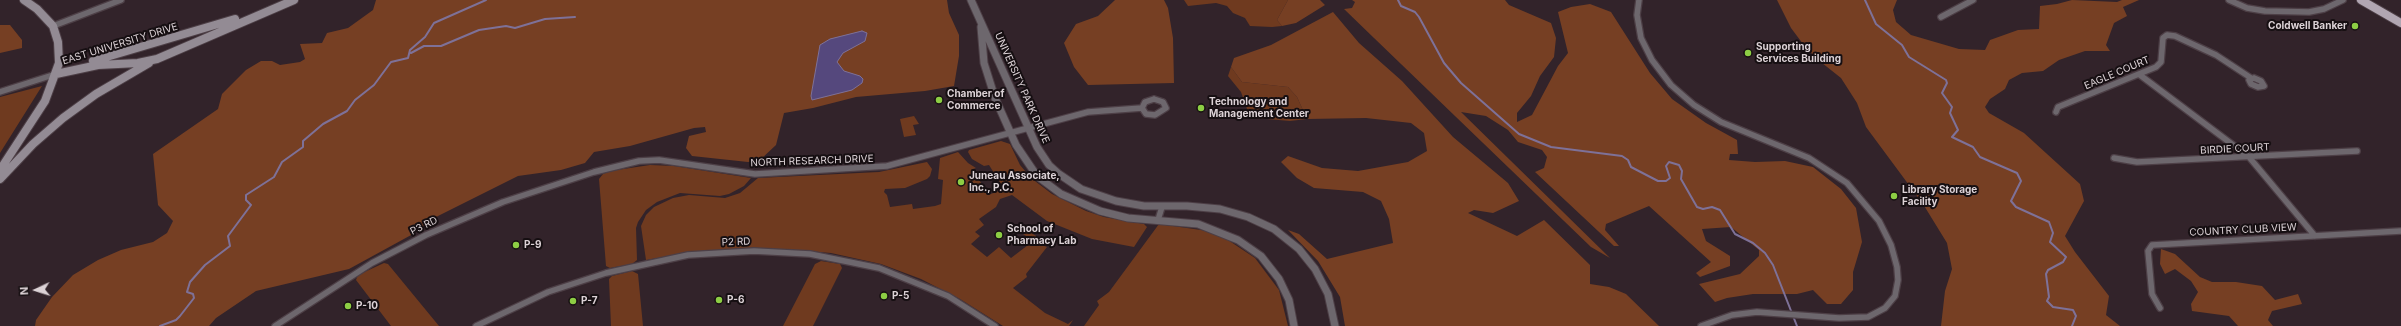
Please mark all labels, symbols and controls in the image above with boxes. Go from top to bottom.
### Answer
place label: Coldwell Banker [2268,20,2347,32]
street label: EAST UNIVERSITY DRIVE [61,21,179,67]
marker: Coldwell Banker [2350,21,2360,31]
street label: UNIVERSITY PARK DRIVE [992,31,1052,145]
place label: Supporting Services Building [1756,41,1841,64]
marker: Supporting Services Building [1743,48,1753,58]
street label: EAGLE COURT [2083,54,2151,92]
place label: Chamber of Commerce [947,88,1004,112]
marker: Chamber of Commerce [934,95,944,105]
place label: Technology and Management Center [1209,96,1309,120]
marker: Technology and Management Center [1196,103,1206,113]
street label: BIRDIE COURT [2200,141,2270,157]
street label: NORTH RESEARCH DRIVE [750,153,874,169]
place label: Juneau Associate, Inc., P.C. [969,170,1060,194]
marker: Juneau Associate, Inc., P.C. [956,177,966,187]
place label: Library Storage Facility [1902,184,1977,208]
marker: Library Storage Facility [1889,191,1899,201]
street label: P3 RD [408,214,440,238]
street label: COUNTRY CLUB VIEW [2189,221,2297,239]
place label: School of Pharmacy Lab [1007,223,1076,246]
marker: School of Pharmacy Lab [994,230,1004,240]
street label: P2 RD [721,235,751,249]
place label: P-9 [524,239,541,251]
marker: P-9 [511,240,521,250]
north arrow [16,270,56,310]
text: N [17,286,31,296]
place label: P-5 [892,290,909,302]
marker: P-5 [879,291,889,301]
place label: P-6 [727,294,744,306]
place label: P-7 [581,295,597,307]
marker: P-6 [714,295,724,305]
marker: P-7 [568,296,578,306]
place label: P-10 [356,300,378,312]
marker: P-10 [343,301,353,311]

